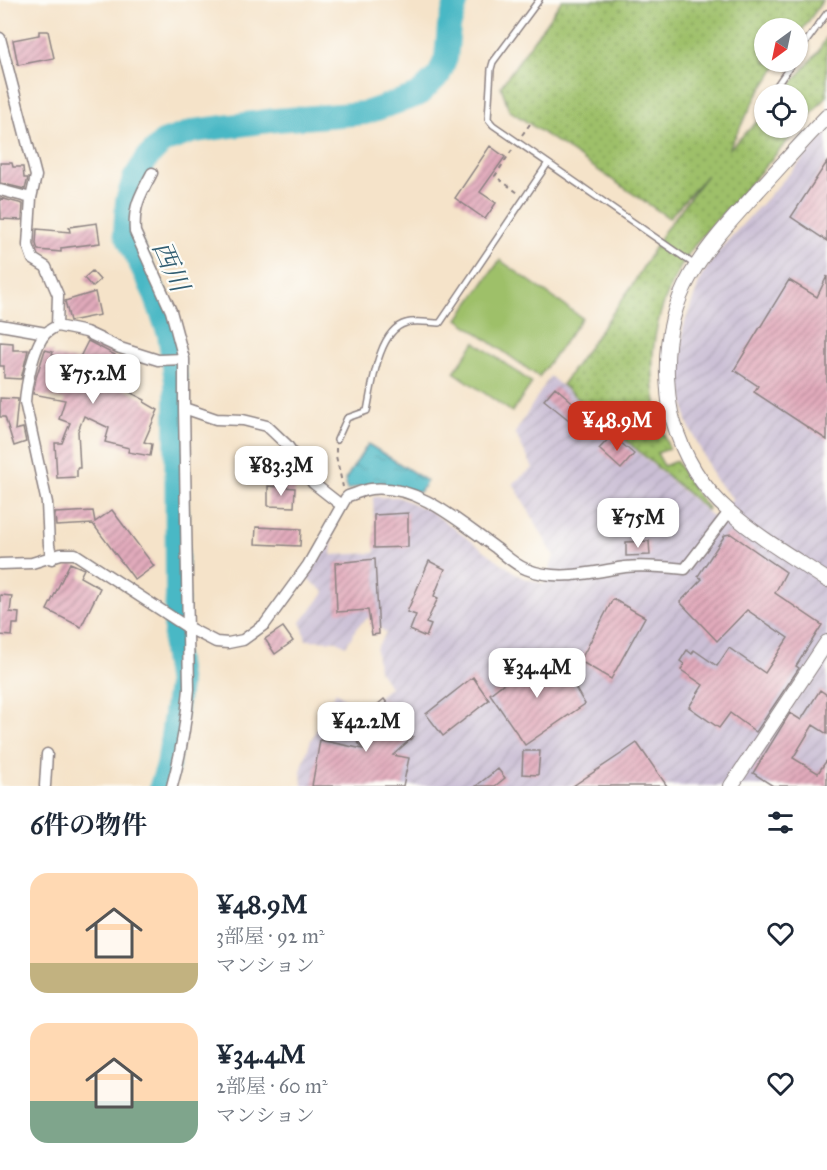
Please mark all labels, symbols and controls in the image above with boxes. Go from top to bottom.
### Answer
north arrow [754,18,808,72]
map controls [754,18,808,138]
button: locate [754,84,808,138]
water label: 西川 [146,236,197,299]
pin: ¥75.2M [44,354,142,405]
text: ¥75.2M [59,361,127,385]
pin: ¥48.9M [568,401,666,452]
text: ¥48.9M [582,408,652,432]
pin: ¥83.3M [232,446,330,497]
text: ¥83.3M [249,453,313,477]
pin: ¥75M [602,498,674,549]
text: ¥75M [611,505,665,529]
pin: ¥34.4M [488,648,586,699]
text: ¥34.4M [503,655,571,679]
pin: ¥42.2M [317,702,415,753]
text: ¥42.2M [331,709,401,733]
icon: filters [764,806,797,839]
text: 6件の物件 [30,809,147,841]
text: ¥48.9M [216,888,308,920]
icon: home [78,897,150,969]
icon: heart [764,917,797,950]
text: 3部屋 · 92 m² [216,924,325,948]
text: マンション [216,953,315,977]
text: ¥34.4M [216,1038,306,1070]
icon: home [78,1047,150,1119]
icon: heart [764,1067,797,1100]
text: 2部屋 · 60 m² [216,1074,328,1098]
text: マンション [216,1103,315,1127]

